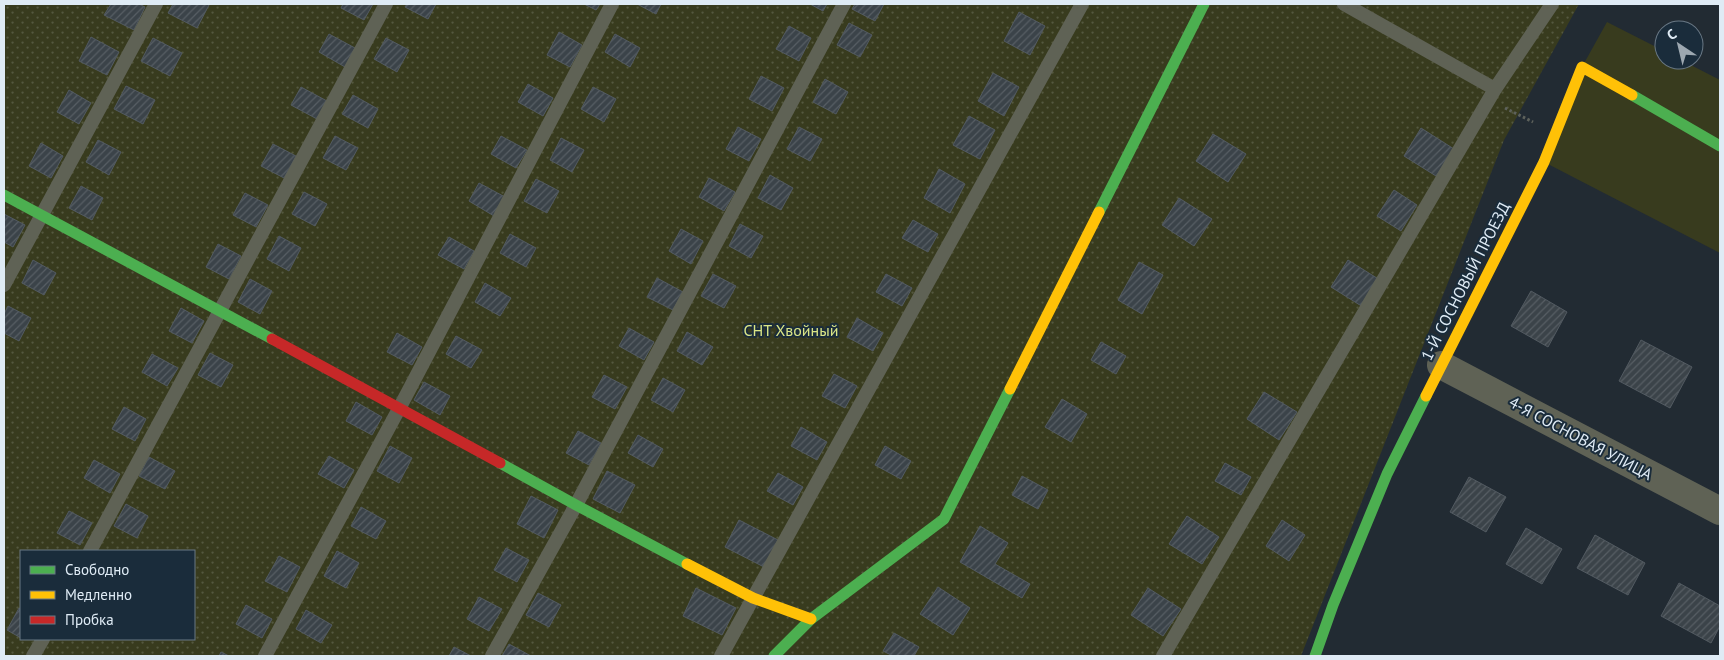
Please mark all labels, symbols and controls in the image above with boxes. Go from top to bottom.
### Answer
north arrow [1654,20,1704,70]
text: С [1663,25,1680,44]
street label: 1-Й СОСНОВЫЙ ПРОЕЗД [1416,198,1514,364]
park label: СНТ Хвойный [743,320,839,340]
street label: 4-Я СОСНОВАЯ УЛИЦА [1506,392,1657,485]
legend [20,550,195,640]
text: Свободно [65,560,129,579]
text: Медленно [65,585,132,604]
text: Пробка [65,610,114,629]

